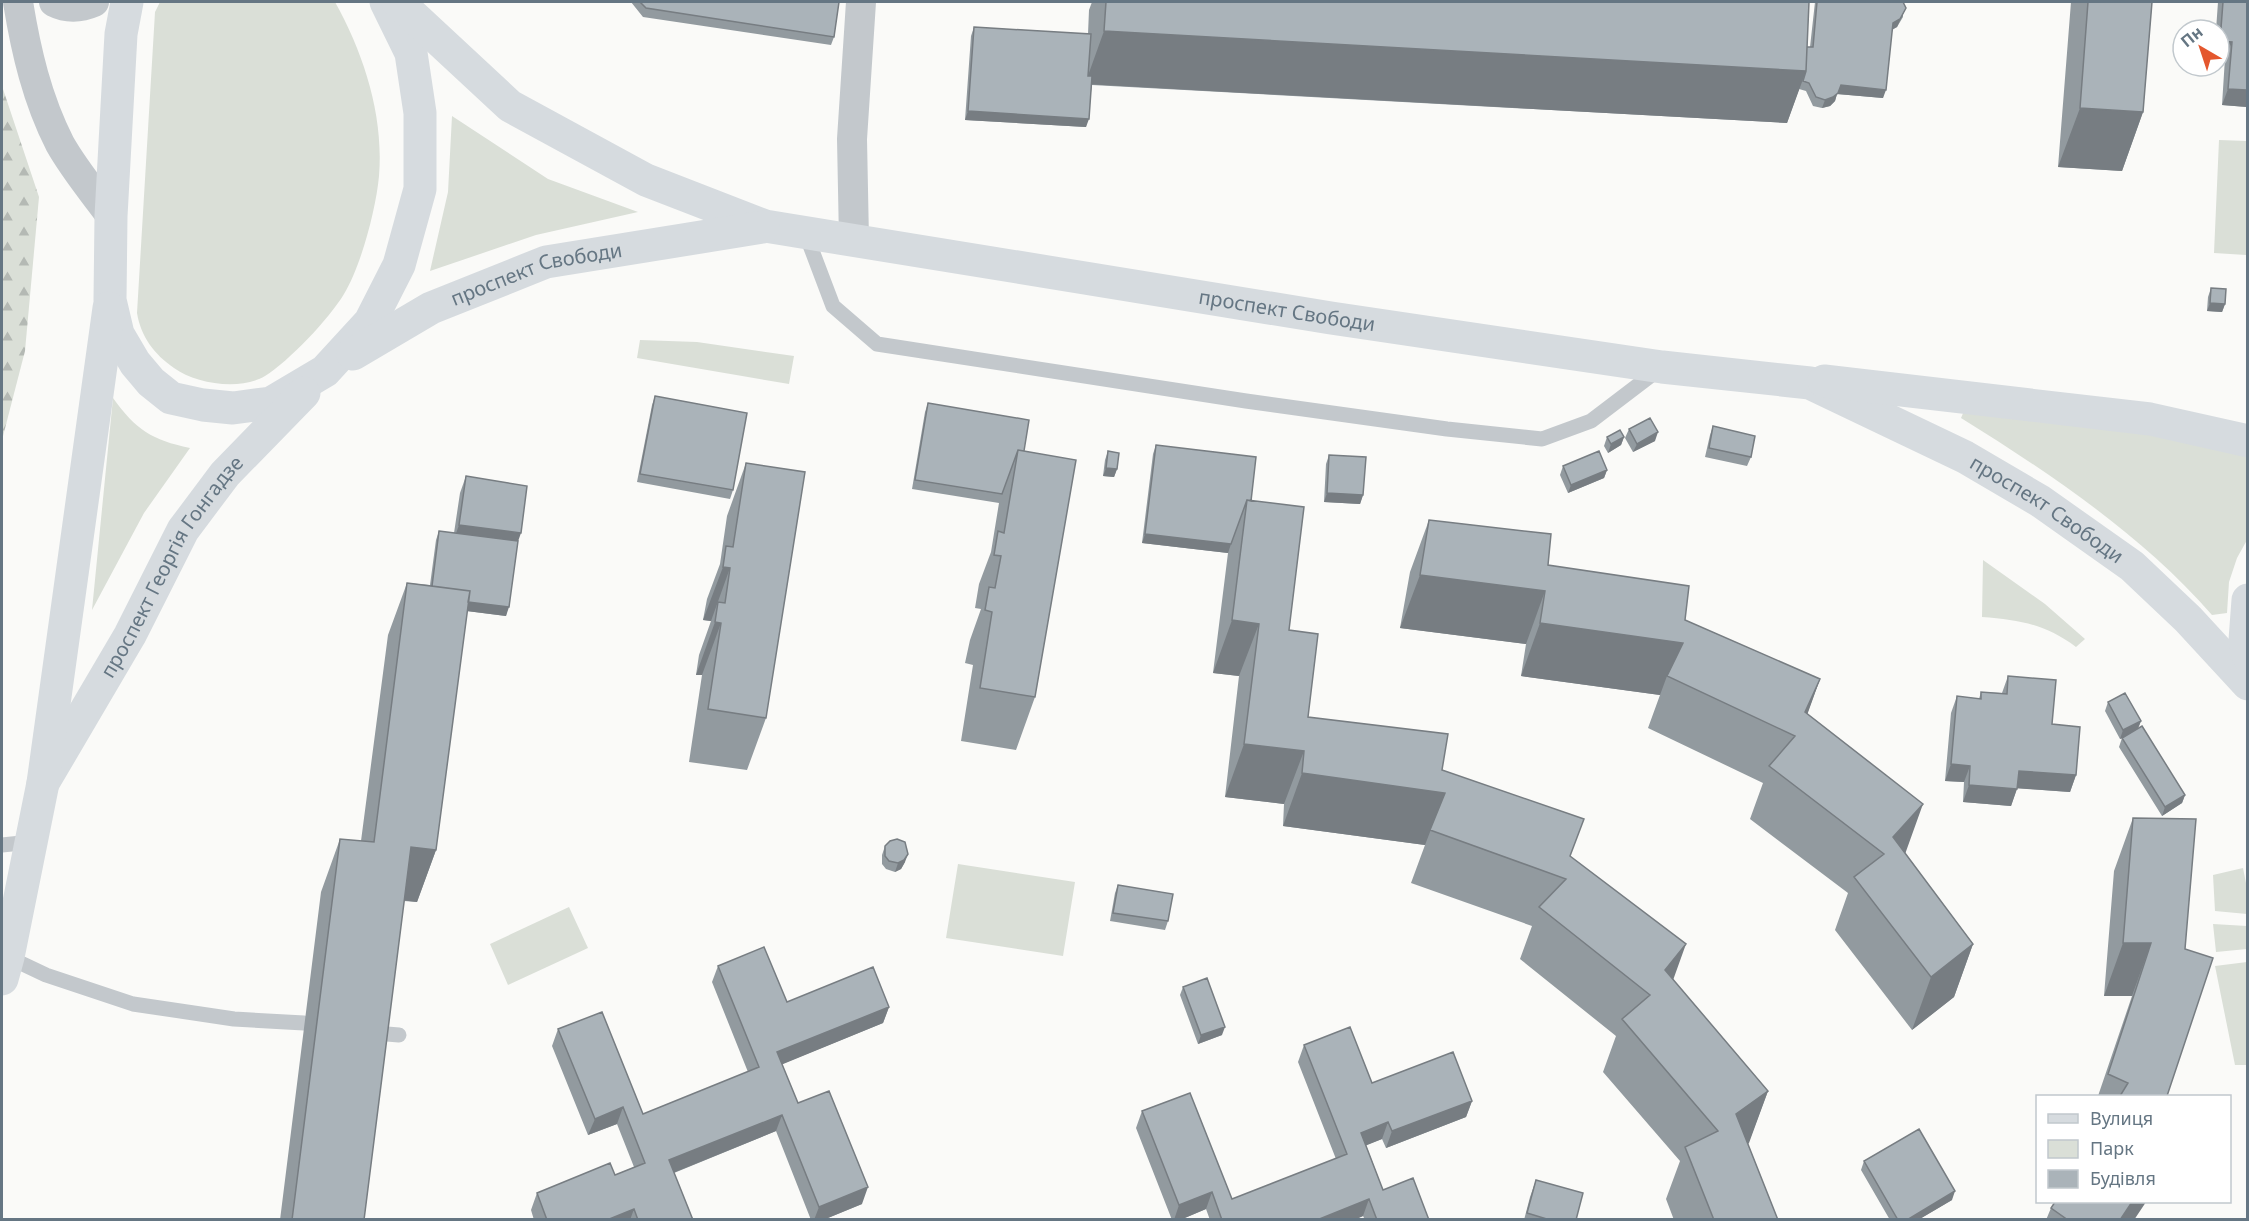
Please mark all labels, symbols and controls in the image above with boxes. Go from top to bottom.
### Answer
north arrow [2171,18,2231,78]
text: Пн [2176,21,2207,52]
street label: проспект Свободи [446,236,624,312]
street label: проспект Свободи [1197,283,1377,337]
street label: проспект Георгія Гонгадзе [94,449,249,683]
street label: проспект Свободи [1965,449,2129,569]
legend [2036,1095,2231,1203]
text: Вулиця [2090,1106,2153,1130]
text: Парк [2090,1136,2134,1160]
text: Будівля [2090,1166,2156,1190]

